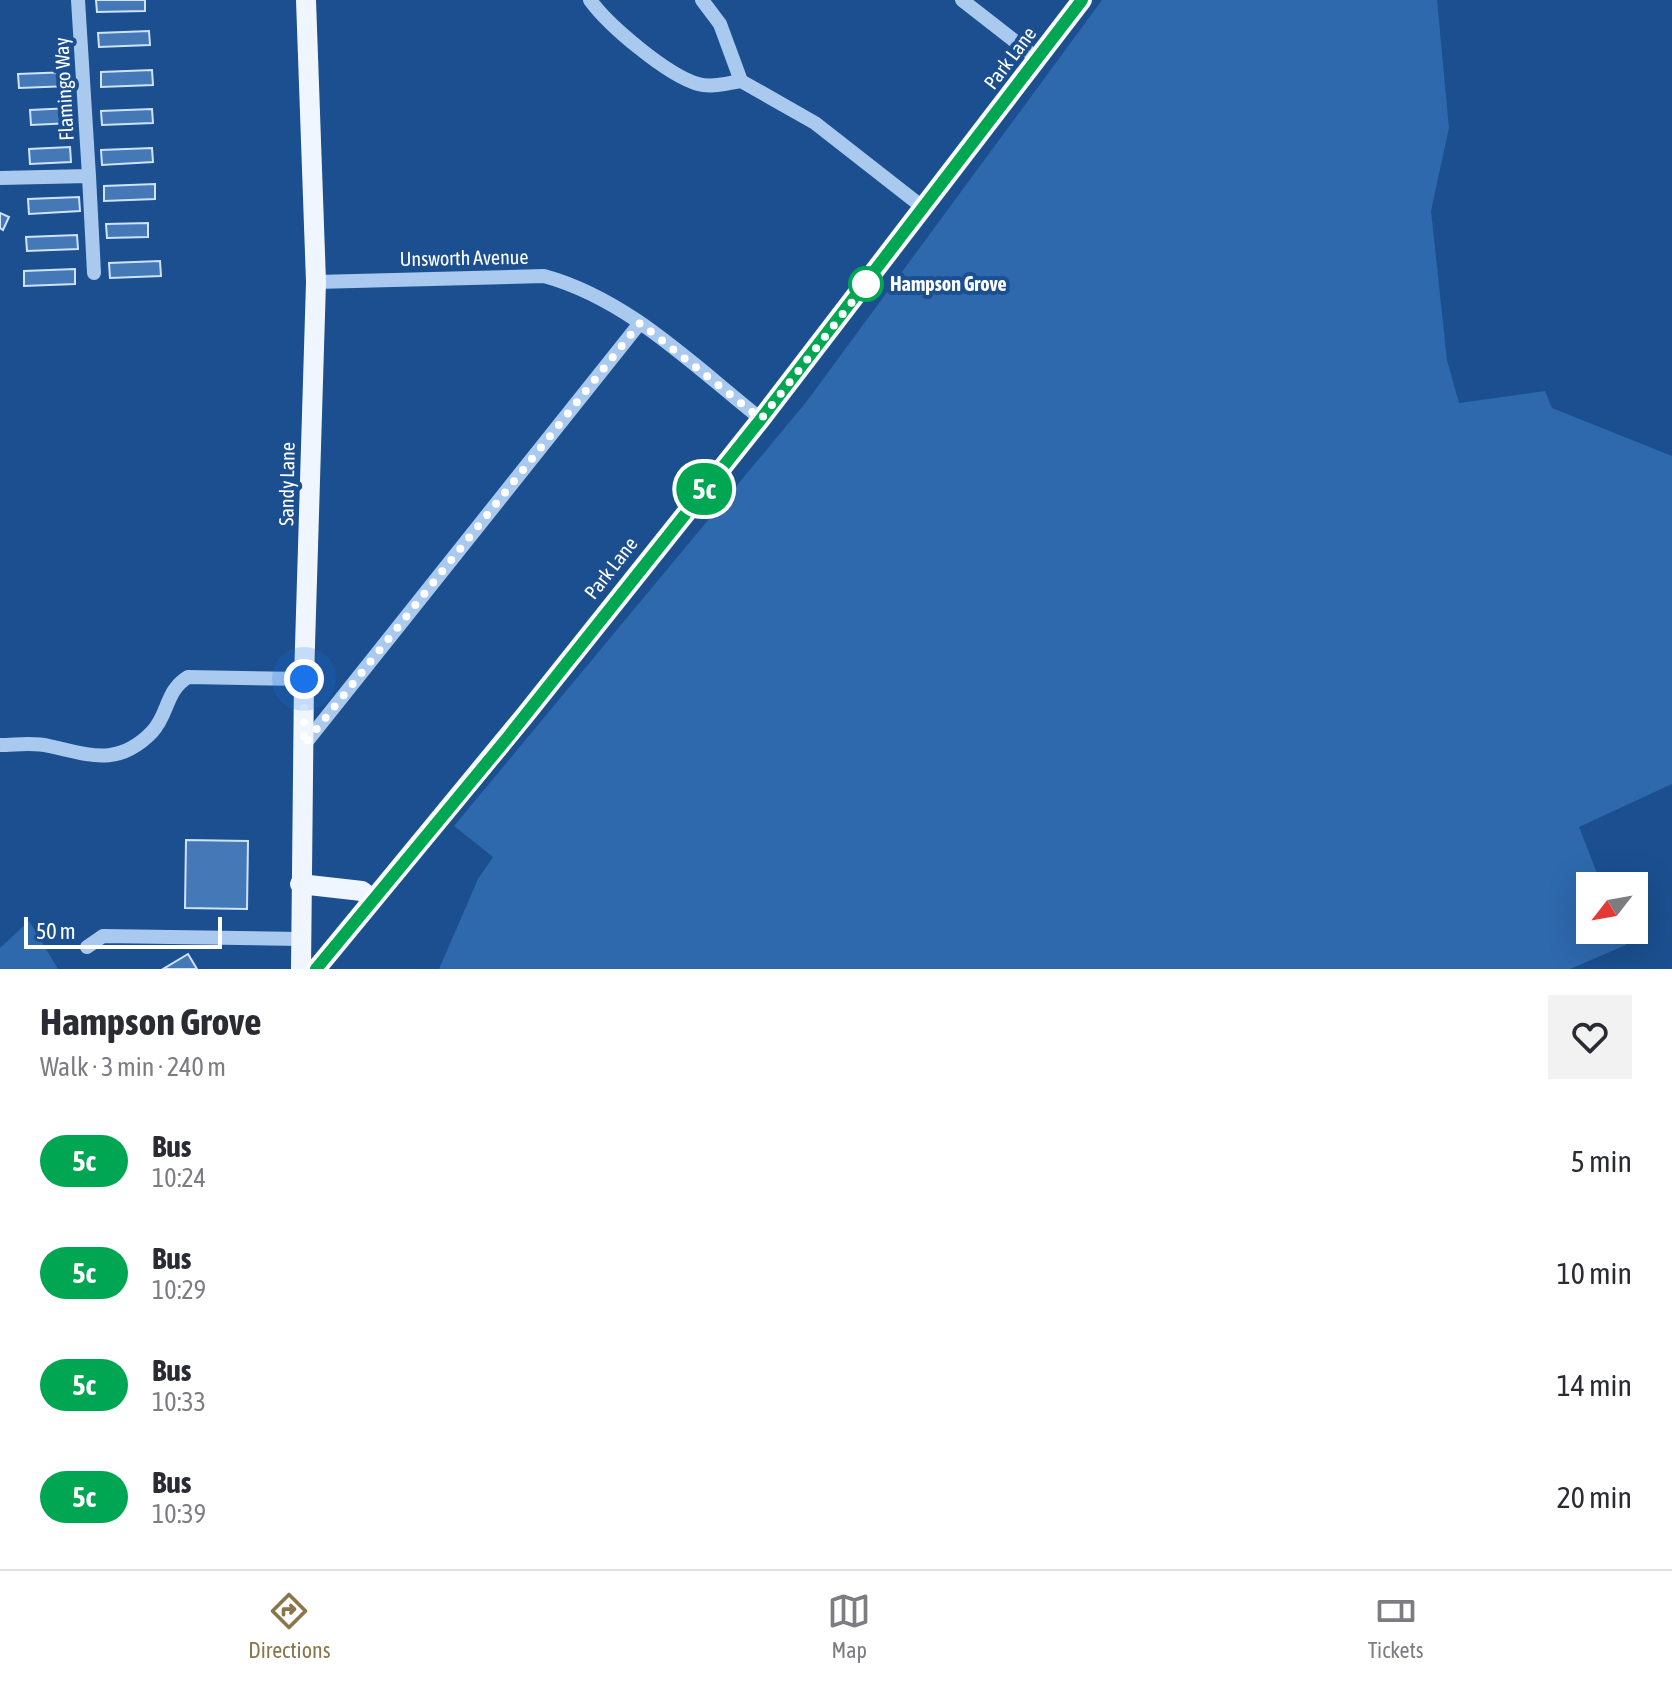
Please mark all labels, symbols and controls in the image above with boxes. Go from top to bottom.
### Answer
street label: Park Lane [979,22,1040,93]
street label: Flamingo Way [49,37,78,141]
street label: Unsworth Avenue [399,245,529,270]
marker: Hampson Grove [849,267,883,301]
place label: Hampson Grove [890,272,1007,295]
street label: Sandy Lane [274,442,299,526]
line badge: 5c [668,463,740,515]
text: 5c [692,473,716,505]
street label: Park Lane [579,532,642,603]
your location [284,659,324,699]
north arrow [1576,872,1648,944]
map controls [1576,872,1648,944]
scale bar [24,913,222,949]
text: 50 m [36,918,76,944]
button: heart [1548,995,1632,1079]
text: Hampson Grove [40,1000,261,1043]
text: Walk · 3 min · 240 m [40,1052,226,1082]
text: Bus [152,1129,191,1163]
text: 5 min [1571,1144,1632,1178]
text: 5c [72,1145,96,1177]
text: 10:24 [152,1163,206,1193]
text: Bus [152,1241,191,1275]
text: 10 min [1557,1256,1632,1290]
text: 5c [72,1257,96,1289]
text: 10:29 [152,1275,206,1305]
text: Bus [152,1353,191,1387]
text: 14 min [1557,1368,1632,1402]
text: 5c [72,1369,96,1401]
text: 10:33 [152,1387,206,1417]
text: Bus [152,1465,191,1499]
text: 20 min [1557,1480,1632,1514]
text: 5c [72,1481,96,1513]
text: 10:39 [152,1499,206,1529]
tab: Directions [248,1589,330,1663]
tab: Map [827,1589,871,1663]
tab: Tickets [1368,1589,1424,1663]

